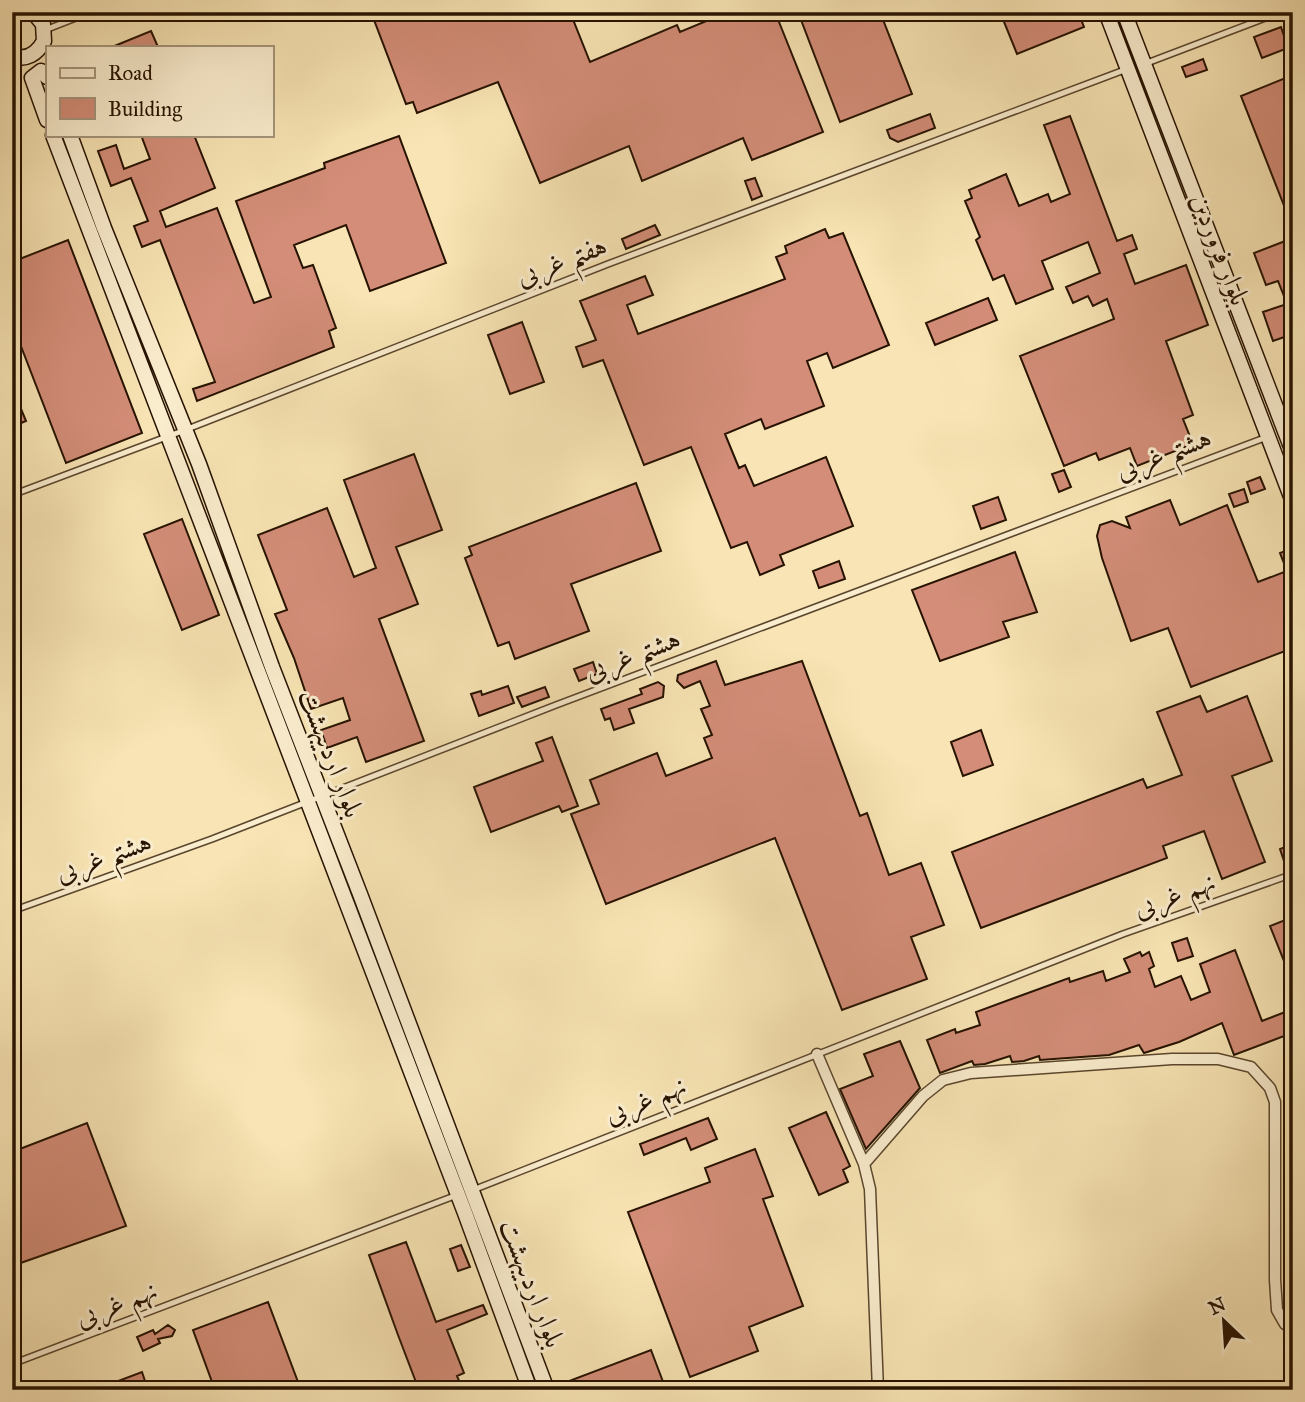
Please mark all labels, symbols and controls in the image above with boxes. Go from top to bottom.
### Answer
legend [46,46,273,136]
text: Road [108,60,153,86]
text: Building [108,96,182,122]
street label: بلوار فروردین [1183,188,1258,310]
street label: هفتم غربی [511,227,615,303]
street label: هشتم غربی [1110,419,1220,497]
street label: هشتم غربی [579,620,689,698]
street label: بلوار اردیبهشت [290,684,372,823]
street label: هشتم غربی [50,823,160,899]
street label: نهم غربی [1128,863,1223,934]
street label: نهم غربی [599,1067,695,1140]
street label: بلوار اردیبهشت [491,1214,573,1353]
street label: نهم غربی [70,1272,165,1343]
north arrow [1190,1286,1260,1356]
text: N [1205,1292,1229,1320]

